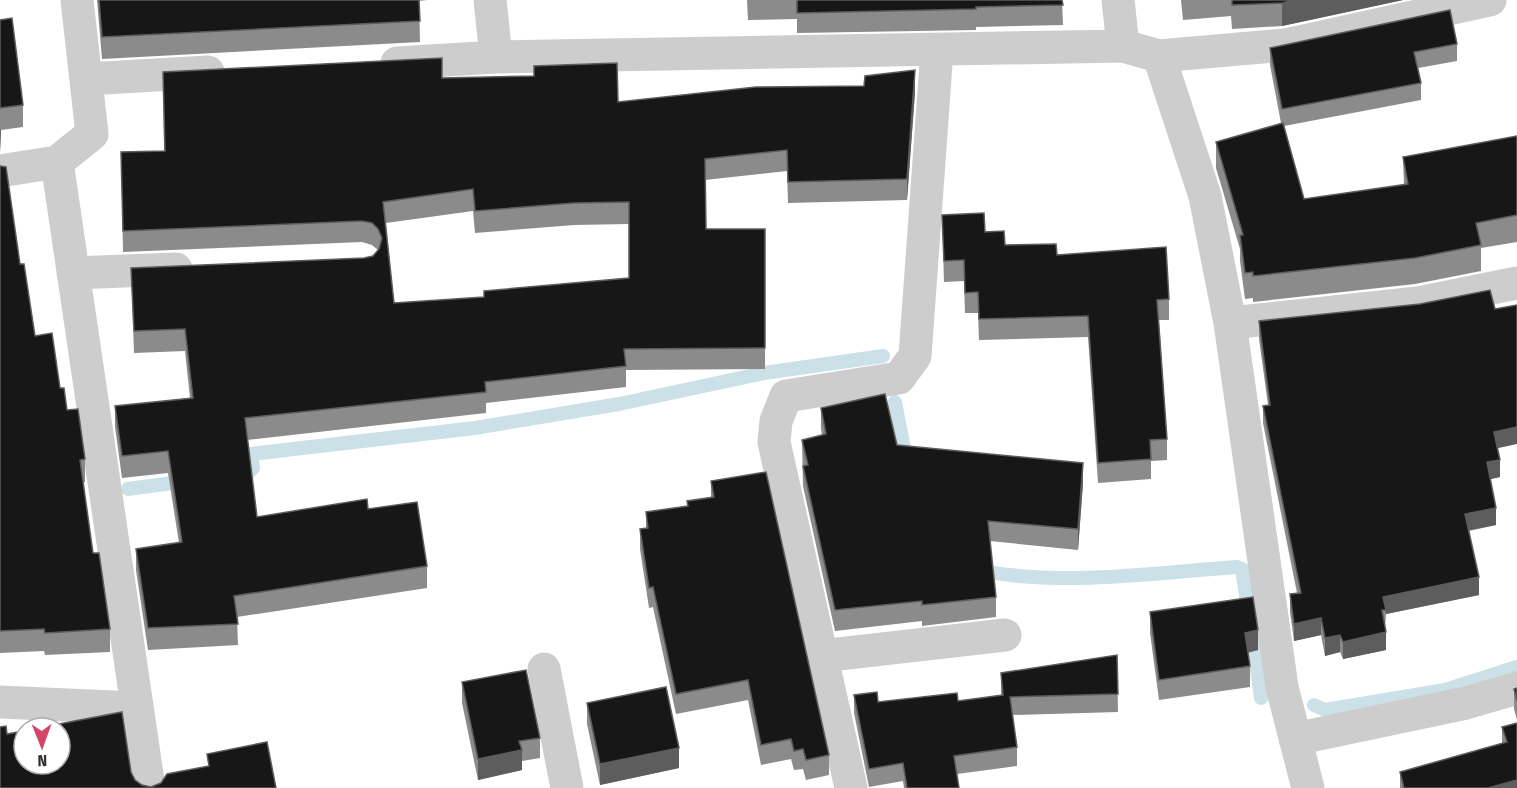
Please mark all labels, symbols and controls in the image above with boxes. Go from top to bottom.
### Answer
north arrow [12,716,72,776]
text: N [37,751,47,770]

